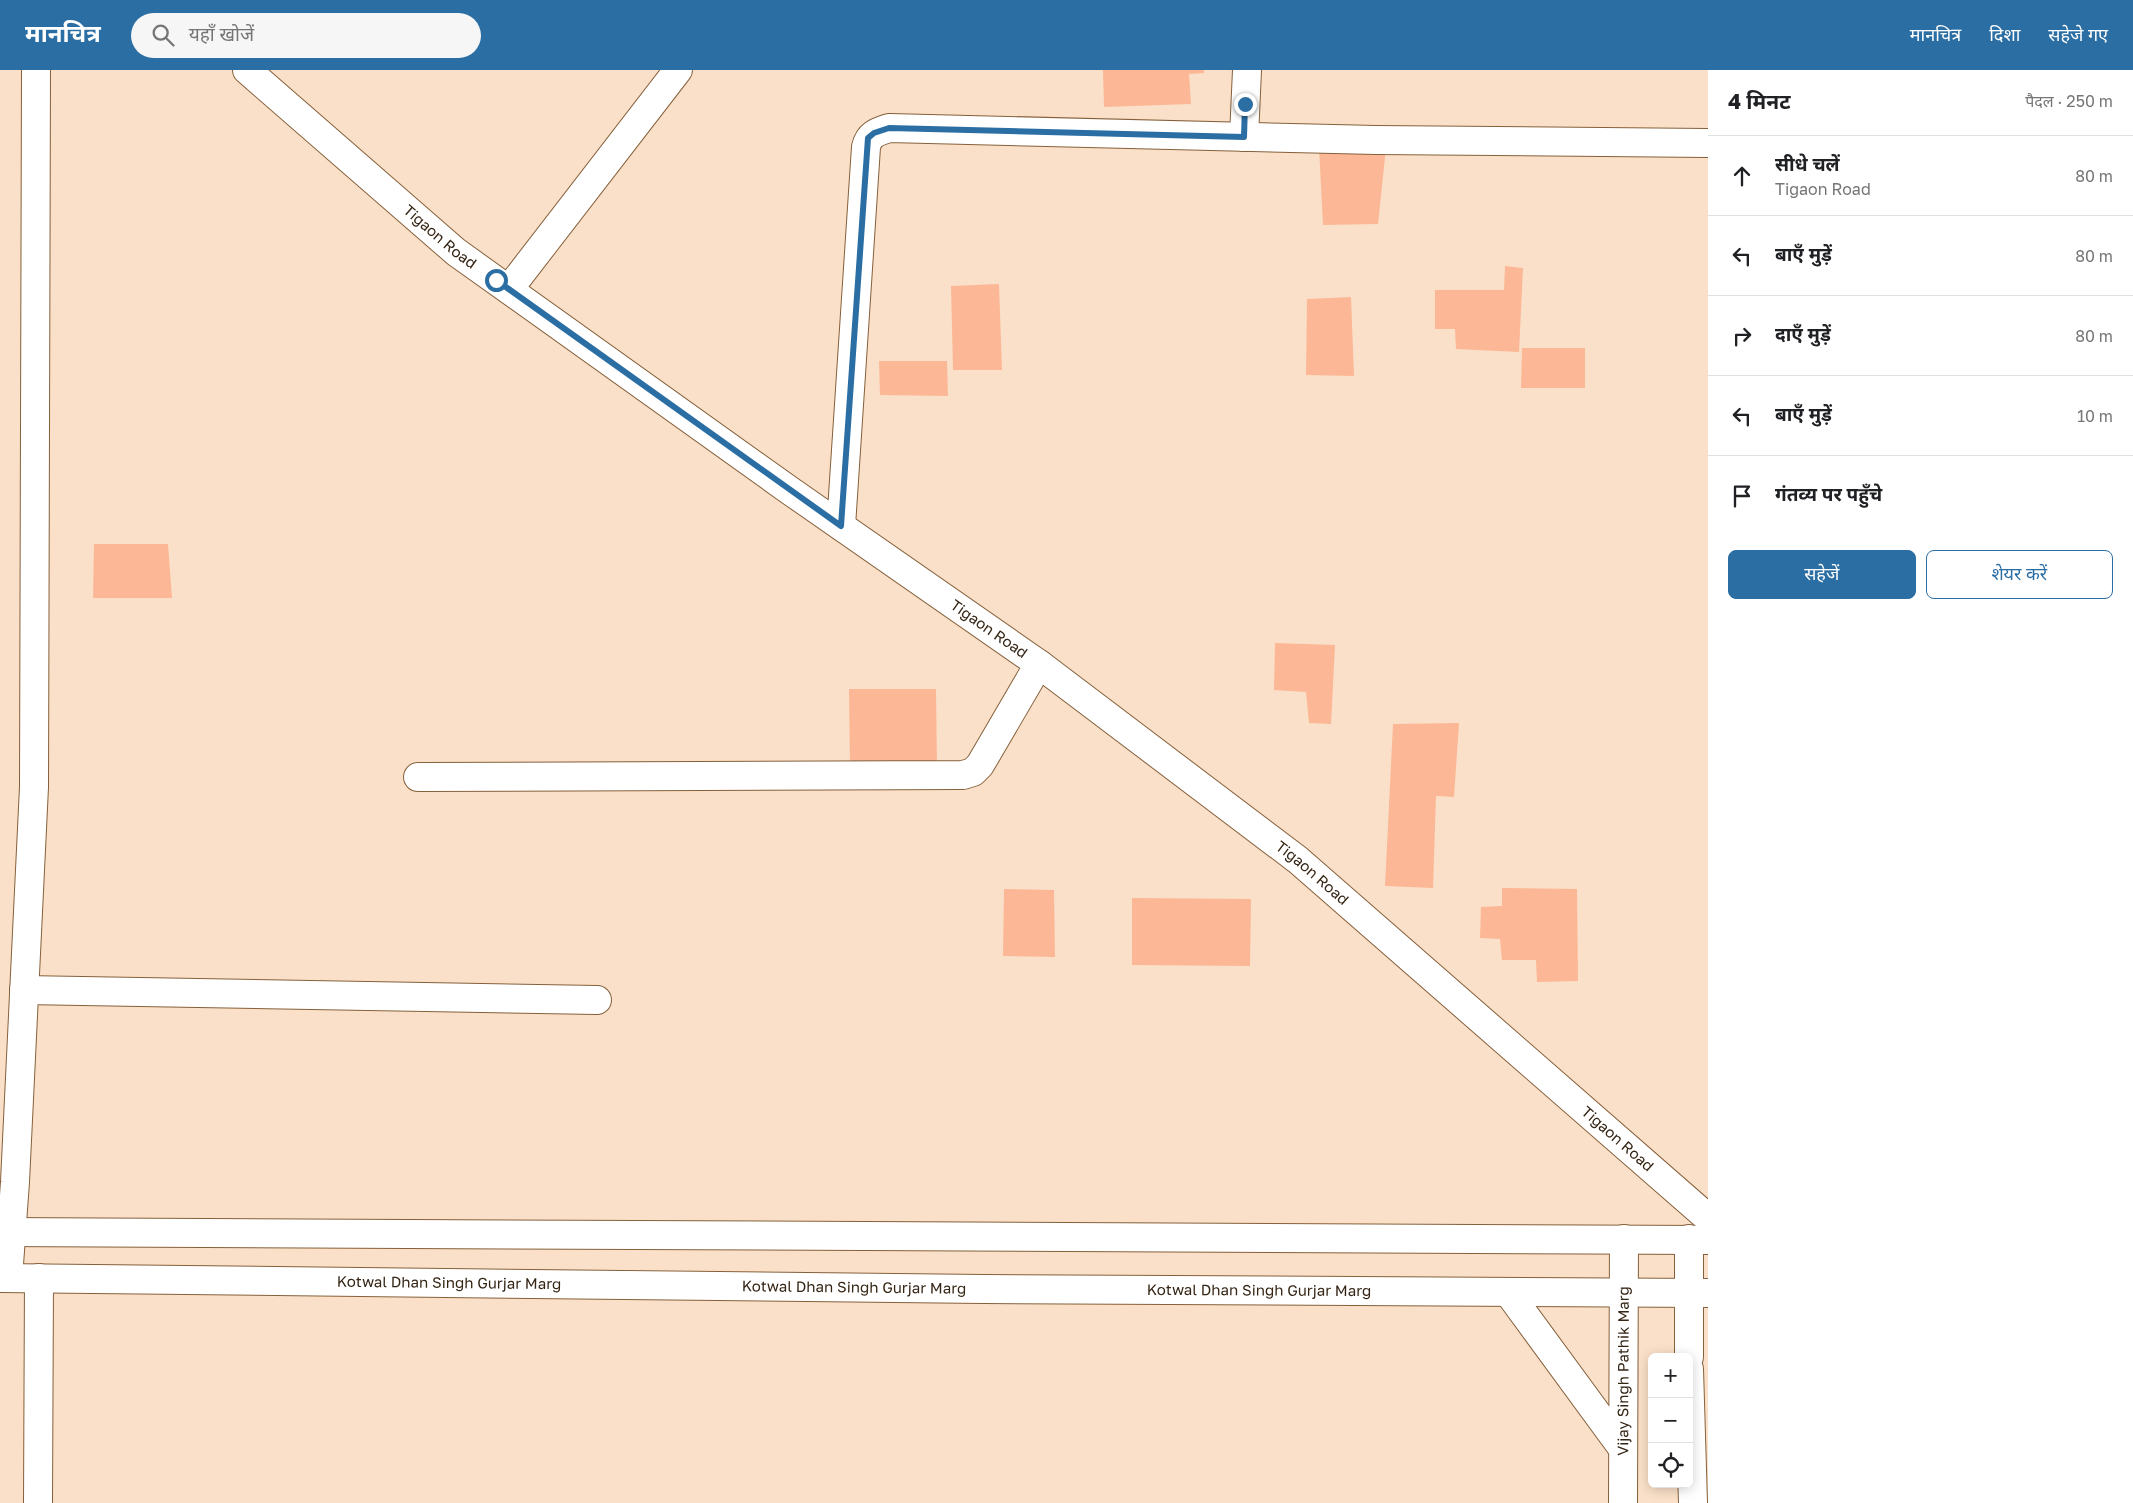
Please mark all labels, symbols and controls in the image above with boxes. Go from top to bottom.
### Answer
search box [131,13,481,58]
text: मानचित्र [25,18,101,47]
icon: search [149,21,177,49]
text: यहाँ खोजें [189,22,254,45]
text: मानचित्र [1910,23,1961,45]
text: दिशा [1989,23,2020,45]
text: सहेजे गए [2048,23,2108,45]
text: 4 मिनट [1728,88,1790,114]
text: पैदल · 250 m [2025,91,2113,111]
route end [1234,93,1257,116]
text: सीधे चलें [1775,152,1840,175]
icon: ahead [1728,162,1756,190]
text: 80 m [2075,166,2113,186]
text: Tigaon Road [1775,179,1871,199]
street label: Tigaon Road [400,200,480,272]
icon: left [1728,242,1756,270]
text: बाएँ मुड़ें [1775,242,1832,265]
text: 80 m [2075,246,2113,266]
route start [485,269,508,292]
icon: right [1728,322,1756,350]
text: दाएँ मुड़ें [1775,322,1831,345]
text: 80 m [2075,326,2113,346]
icon: left [1728,402,1756,430]
text: बाएँ मुड़ें [1775,402,1832,425]
text: 10 m [2077,406,2113,426]
icon: arrive [1728,482,1756,510]
text: गंतव्य पर पहुँचे [1775,482,1882,505]
button: सहेजें [1728,550,1916,599]
button: शेयर करें [1926,550,2113,599]
street label: Tigaon Road [947,595,1031,661]
street label: Tigaon Road [1273,836,1353,908]
street label: Tigaon Road [1578,1102,1658,1175]
street label: Kotwal Dhan Singh Gurjar Marg [337,1272,561,1292]
street label: Kotwal Dhan Singh Gurjar Marg [742,1276,966,1297]
street label: Kotwal Dhan Singh Gurjar Marg [1147,1280,1371,1299]
street label: Vijay Singh Pathik Marg [1613,1286,1632,1456]
map controls [1648,1353,1693,1488]
button: + [1648,1353,1693,1398]
button: − [1648,1398,1693,1443]
button: locate [1648,1443,1693,1488]

